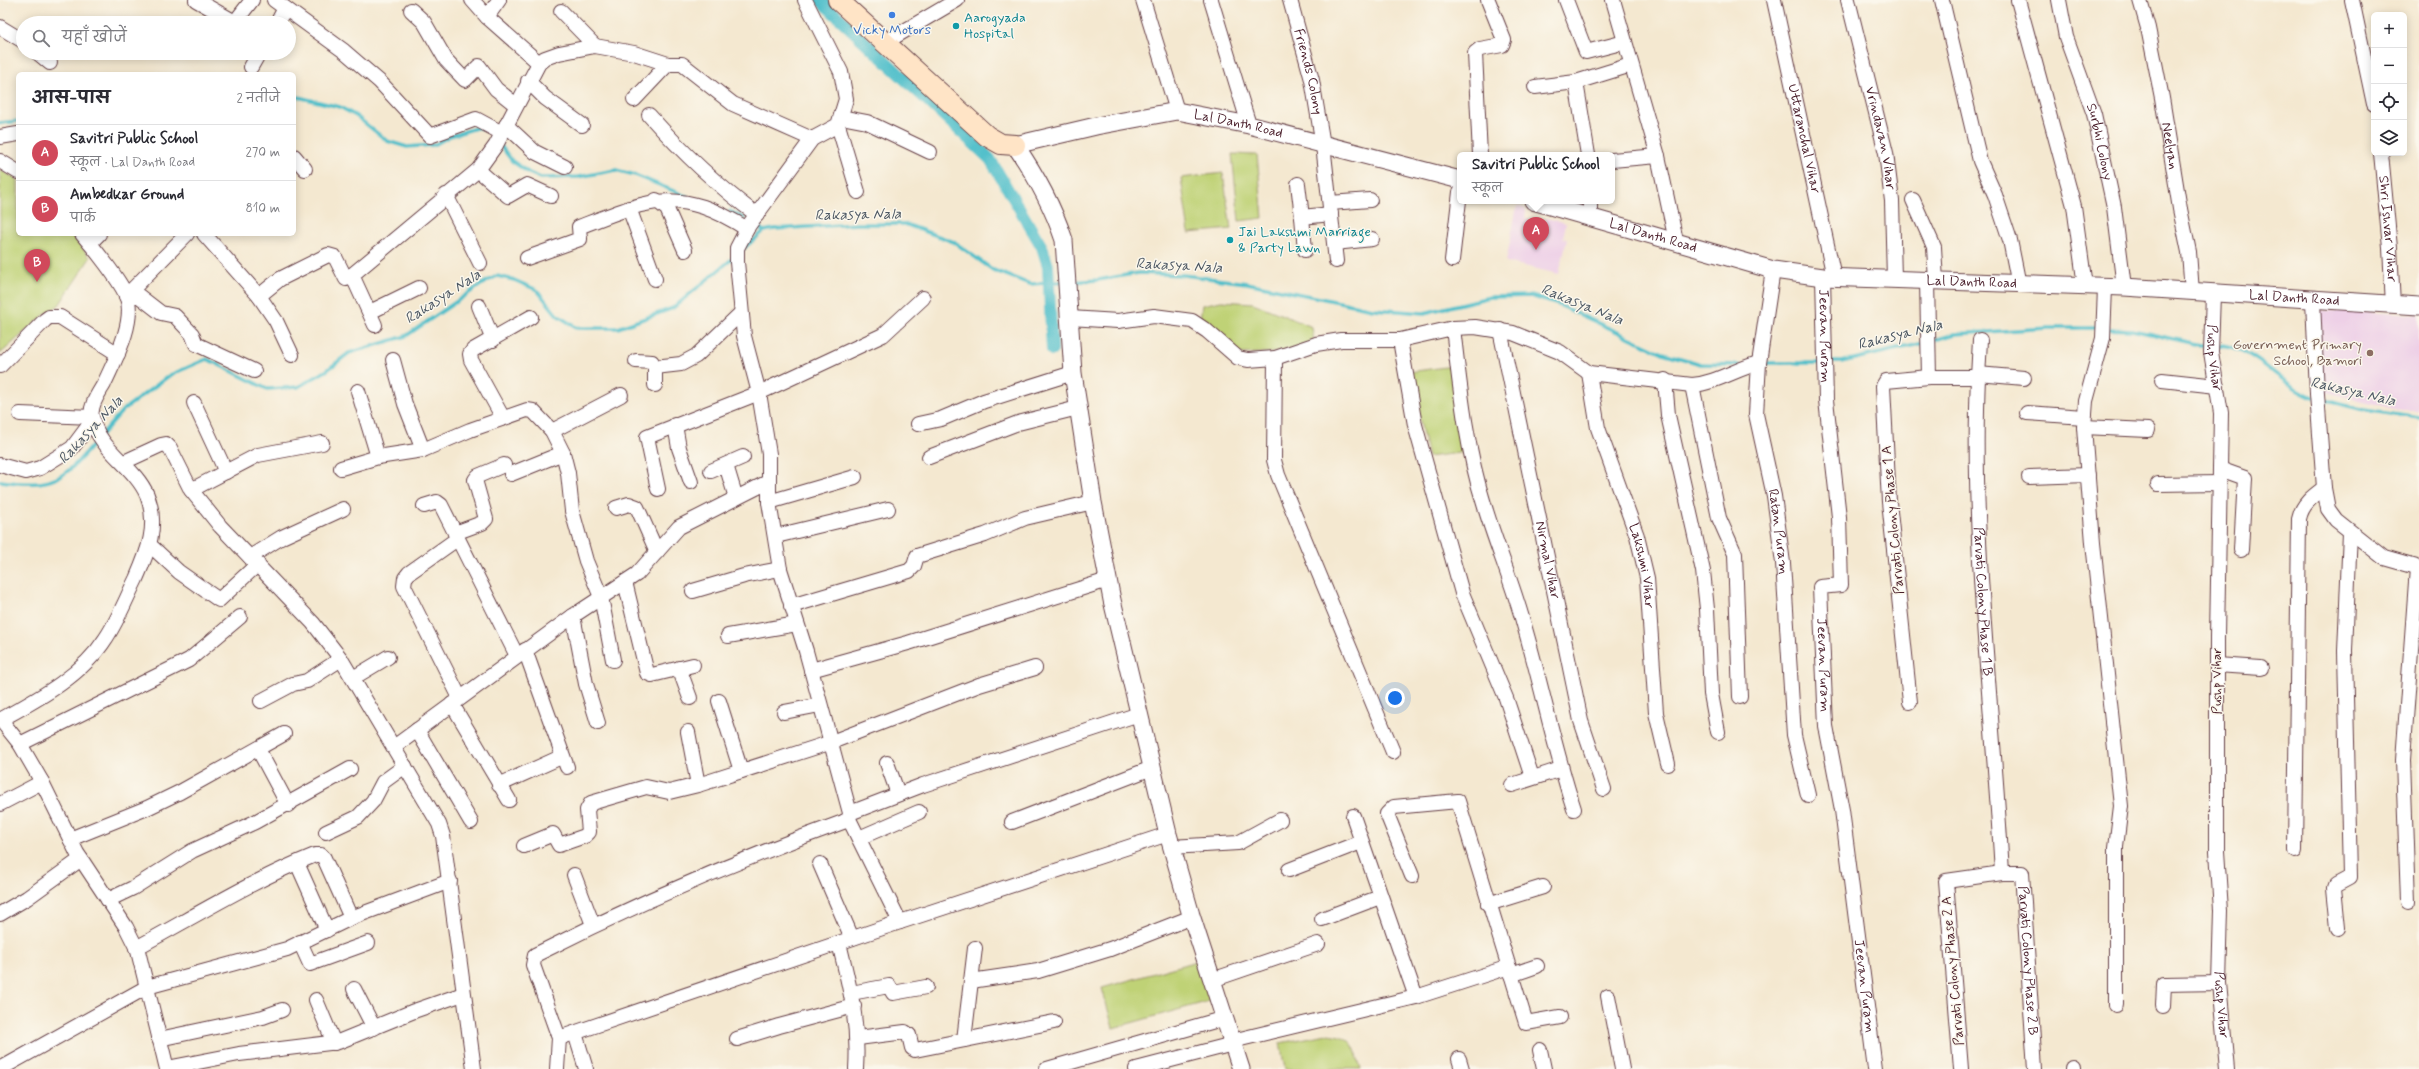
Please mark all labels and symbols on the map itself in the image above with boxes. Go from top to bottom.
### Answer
place label: Aarogyada Hospital [964,9,1026,43]
marker: Vicky Motors [887,10,897,20]
place label: Vicky Motors [853,21,931,39]
marker: Aarogyada Hospital [951,21,961,31]
street label: Friends Colony [1289,27,1327,116]
street label: Uttaranchal Vihar [1783,82,1825,195]
street label: Vrindavan Vihar [1861,85,1900,191]
street label: Surbhi Colony [2082,101,2117,182]
street label: Lal Danth Road [1192,105,1285,142]
street label: Neelyan [2157,121,2182,171]
street label: Shri Ishvar Vihar [2374,175,2401,283]
water label: Rakasya Nala [814,204,902,226]
street label: Lal Danth Road [1607,214,1699,257]
pin: A [1523,217,1549,250]
place label: Jai Lakshmi Marriage & Party Lawn [1238,223,1371,257]
marker: Jai Lakshmi Marriage & Party Lawn [1225,235,1235,245]
pin: B [24,249,50,282]
water label: Rakasya Nala [1135,254,1223,278]
water label: Rakasya Nala [401,265,485,329]
street label: Lal Danth Road [1926,271,2017,292]
water label: Rakasya Nala [1538,279,1627,331]
street label: Lal Danth Road [2248,286,2340,310]
street label: Jeevan Puram [1814,289,1835,383]
water label: Rakasya Nala [1856,315,1945,355]
street label: Pushp Vihar [2202,324,2226,393]
place label: Government Primary School, Bamori [2233,336,2362,370]
marker: Government Primary School, Bamori [2365,348,2375,358]
water label: Rakasya Nala [2309,373,2398,412]
water label: Rakasya Nala [54,391,128,469]
street label: Parvati Colony Phase 1 A [1878,445,1908,595]
street label: Ratan Puram [1764,487,1793,575]
street label: Nirmal Vihar [1531,519,1565,601]
street label: Lakshmi Vihar [1624,521,1658,609]
street label: Parvati Colony Phase 1 B [1969,527,1997,677]
street label: Jeevan Puram [1812,618,1834,712]
street label: Pushp Vihar [2208,647,2226,714]
your location [1385,688,1405,708]
street label: Parvati Colony Phase 2 B [2014,885,2042,1036]
street label: Parvati Colony Phase 2 A [1937,896,1969,1046]
street label: Jeevan Puram [1850,938,1879,1034]
street label: Pushp Vihar [2210,971,2233,1039]

